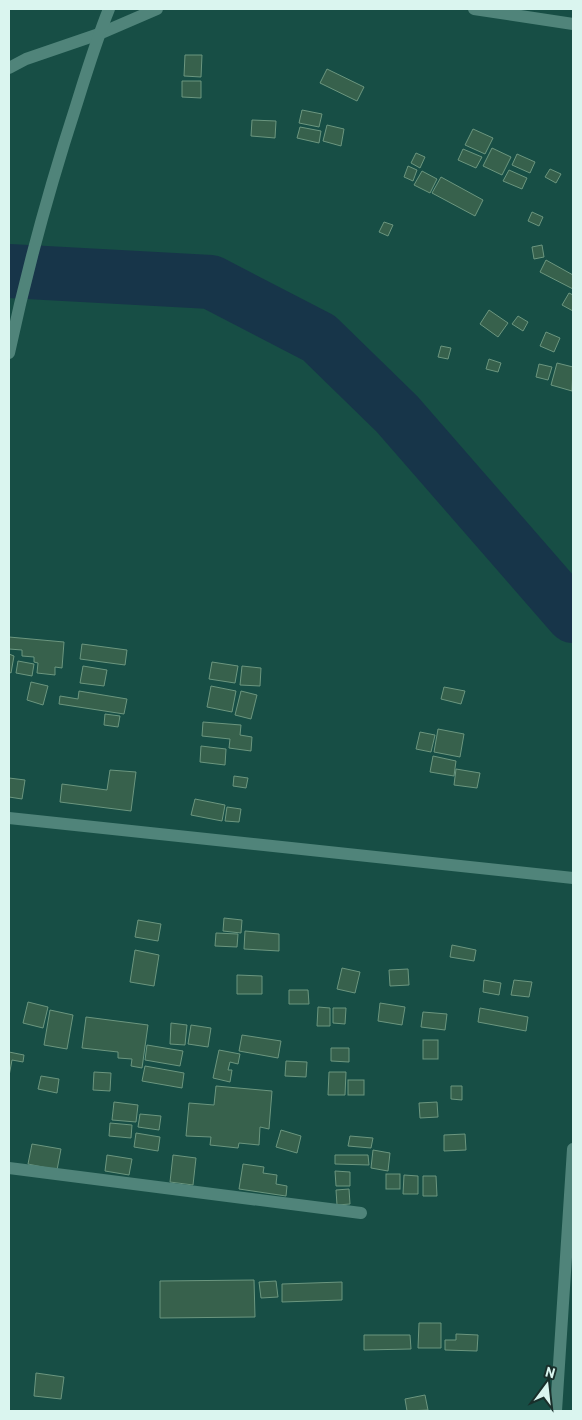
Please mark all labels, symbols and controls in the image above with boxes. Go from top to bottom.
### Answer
north arrow [522,1360,572,1410]
text: N [544,1363,557,1381]

